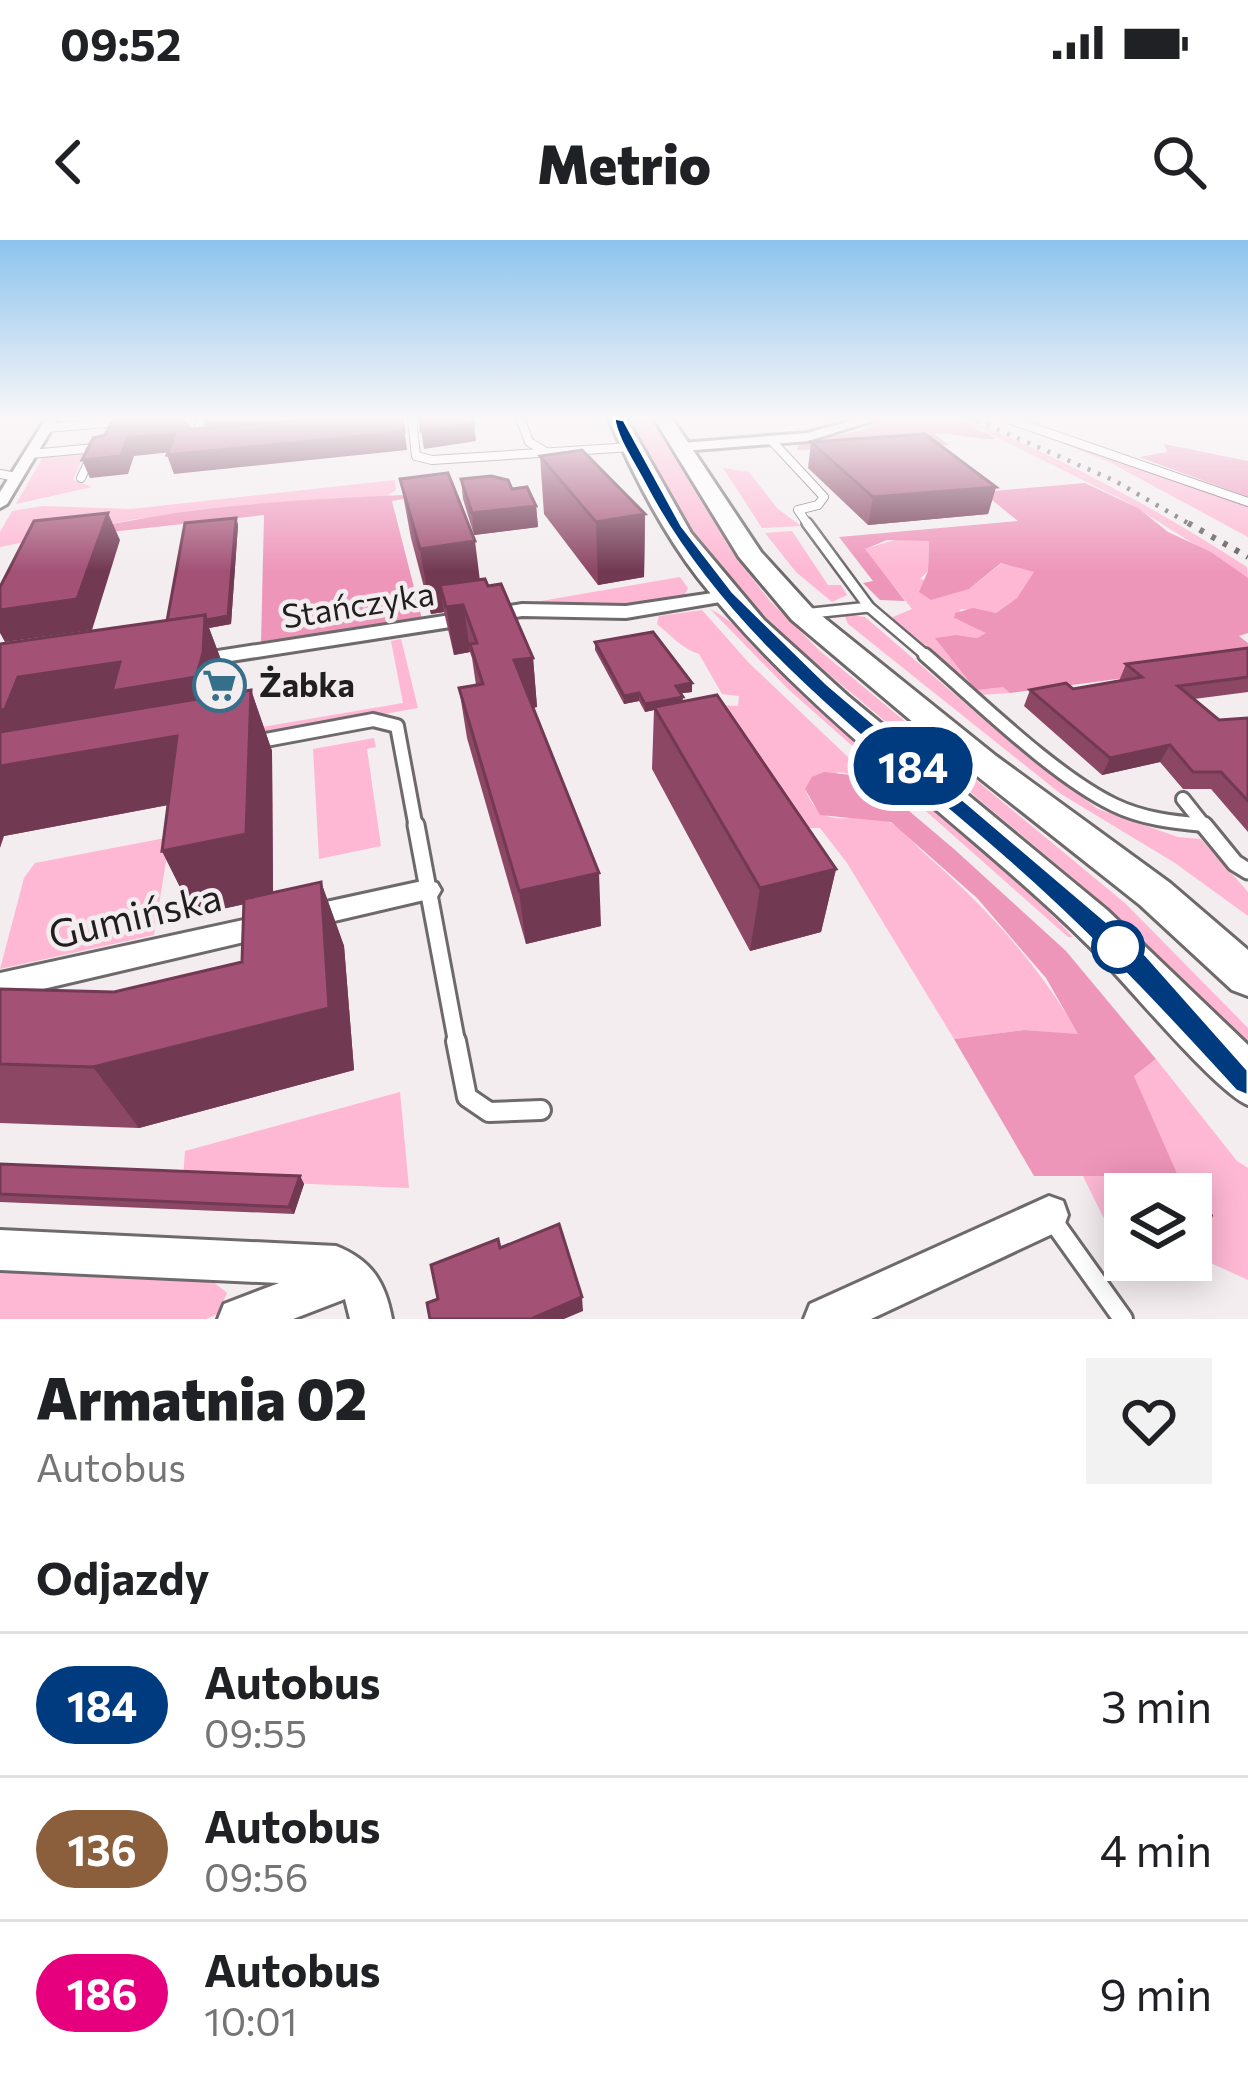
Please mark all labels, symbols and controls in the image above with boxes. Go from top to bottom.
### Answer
text: 09:52 [60,15,181,70]
icon: back [36,129,102,195]
text: Metrio [537,129,711,195]
icon: search [1146,129,1212,195]
street label: Stańczyka [279,571,437,636]
supermarket icon: Żabka [192,657,248,713]
place label: Żabka [259,663,355,704]
line badge: 184 [844,727,982,805]
text: 184 [878,740,948,792]
street label: Gumińska [43,871,226,957]
unlabelled marker [1093,922,1143,972]
map controls [1104,1173,1212,1281]
button: layers [1104,1173,1212,1281]
button: heart [1086,1358,1212,1484]
text: Armatnia 02 [36,1362,367,1432]
text: Autobus [36,1442,186,1490]
text: Odjazdy [36,1549,209,1604]
text: Autobus [204,1653,381,1708]
text: 3 min [1101,1677,1212,1732]
text: 184 [67,1679,137,1731]
text: 09:55 [204,1708,307,1756]
text: Autobus [204,1797,381,1852]
text: 4 min [1100,1821,1212,1876]
text: 136 [67,1823,137,1875]
text: 09:56 [204,1852,308,1900]
text: Autobus [204,1941,381,1996]
text: 9 min [1099,1965,1212,2020]
text: 186 [67,1967,137,2019]
text: 10:01 [204,1996,297,2044]

